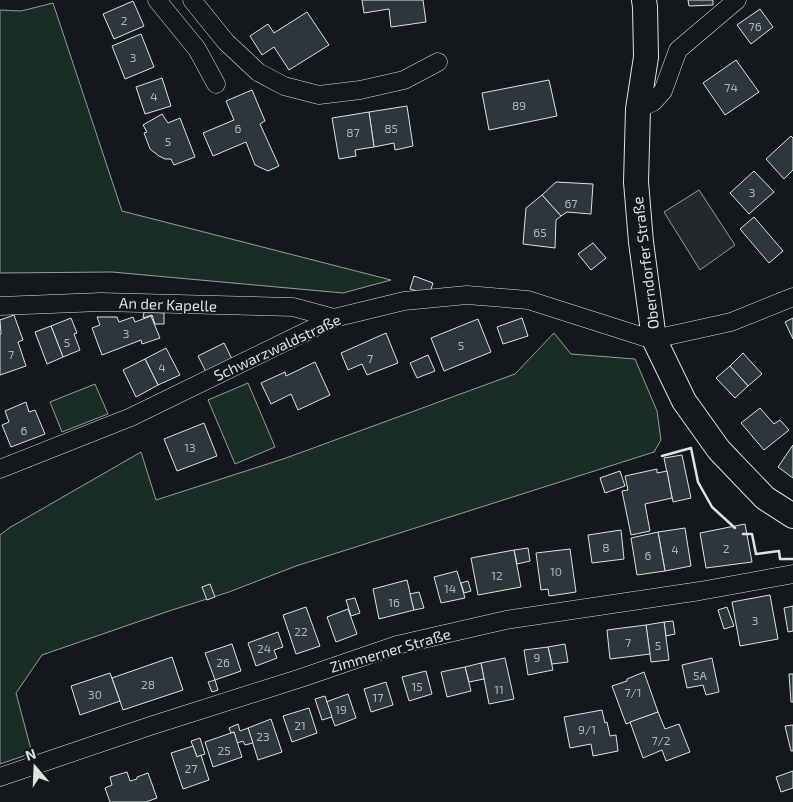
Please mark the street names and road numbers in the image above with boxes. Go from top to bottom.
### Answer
street label: Oberndorfer Straße [628,196,662,330]
street label: An der Kapelle [119,293,217,315]
street label: Schwarzwaldstraße [211,310,343,384]
street label: Zimmerner Straße [328,624,452,676]

